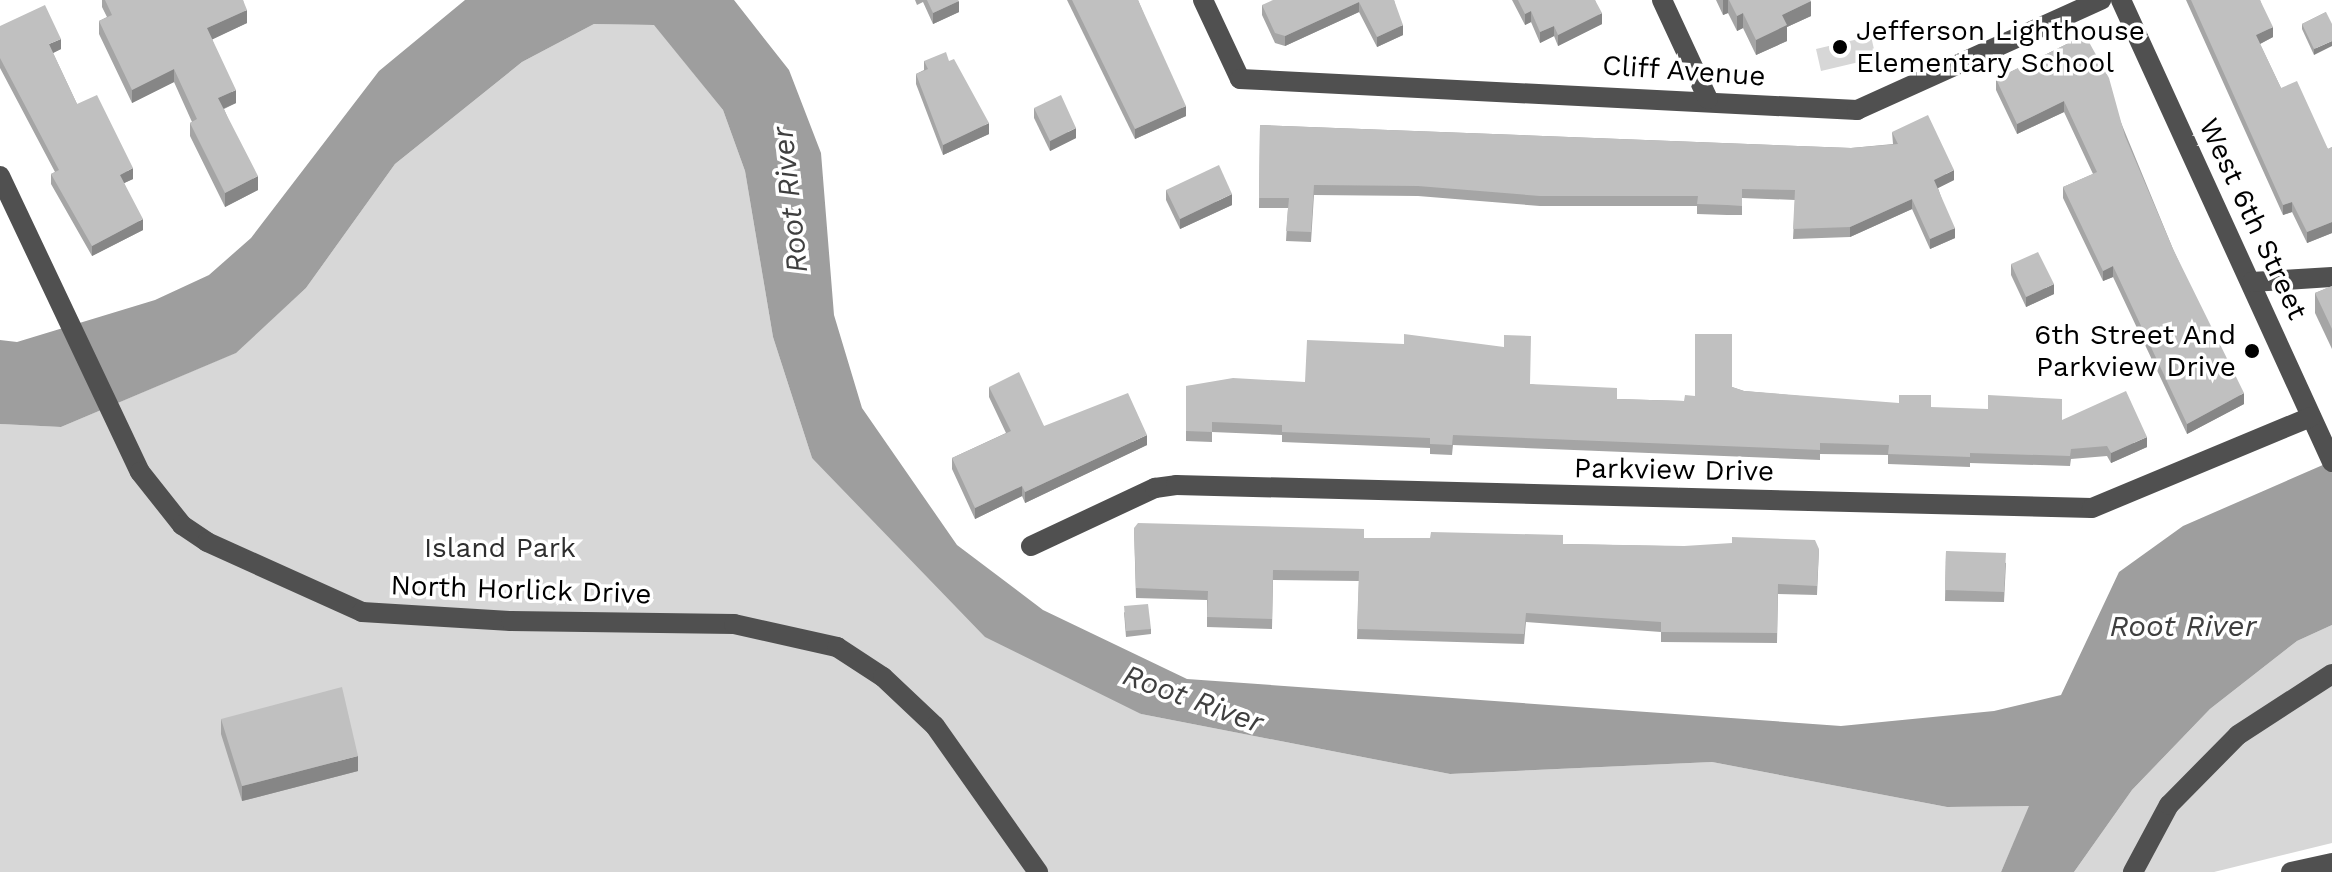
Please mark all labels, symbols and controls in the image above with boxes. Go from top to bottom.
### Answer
place label: Jefferson Lighthouse Elementary School [1856,14,2145,80]
marker: Jefferson Lighthouse Elementary School [1831,38,1849,56]
street label: Cliff Avenue [1600,48,1768,94]
street label: West 6th Street [2192,113,2314,325]
water label: Root River [764,125,816,275]
place label: 6th Street And Parkview Drive [2033,318,2236,384]
marker: 6th Street And Parkview Drive [2243,342,2261,360]
street label: Parkview Drive [1573,451,1775,489]
park label: Island Park [424,531,576,565]
street label: North Horlick Drive [390,569,652,611]
water label: Root River [2110,608,2256,644]
water label: Root River [1118,657,1268,741]

